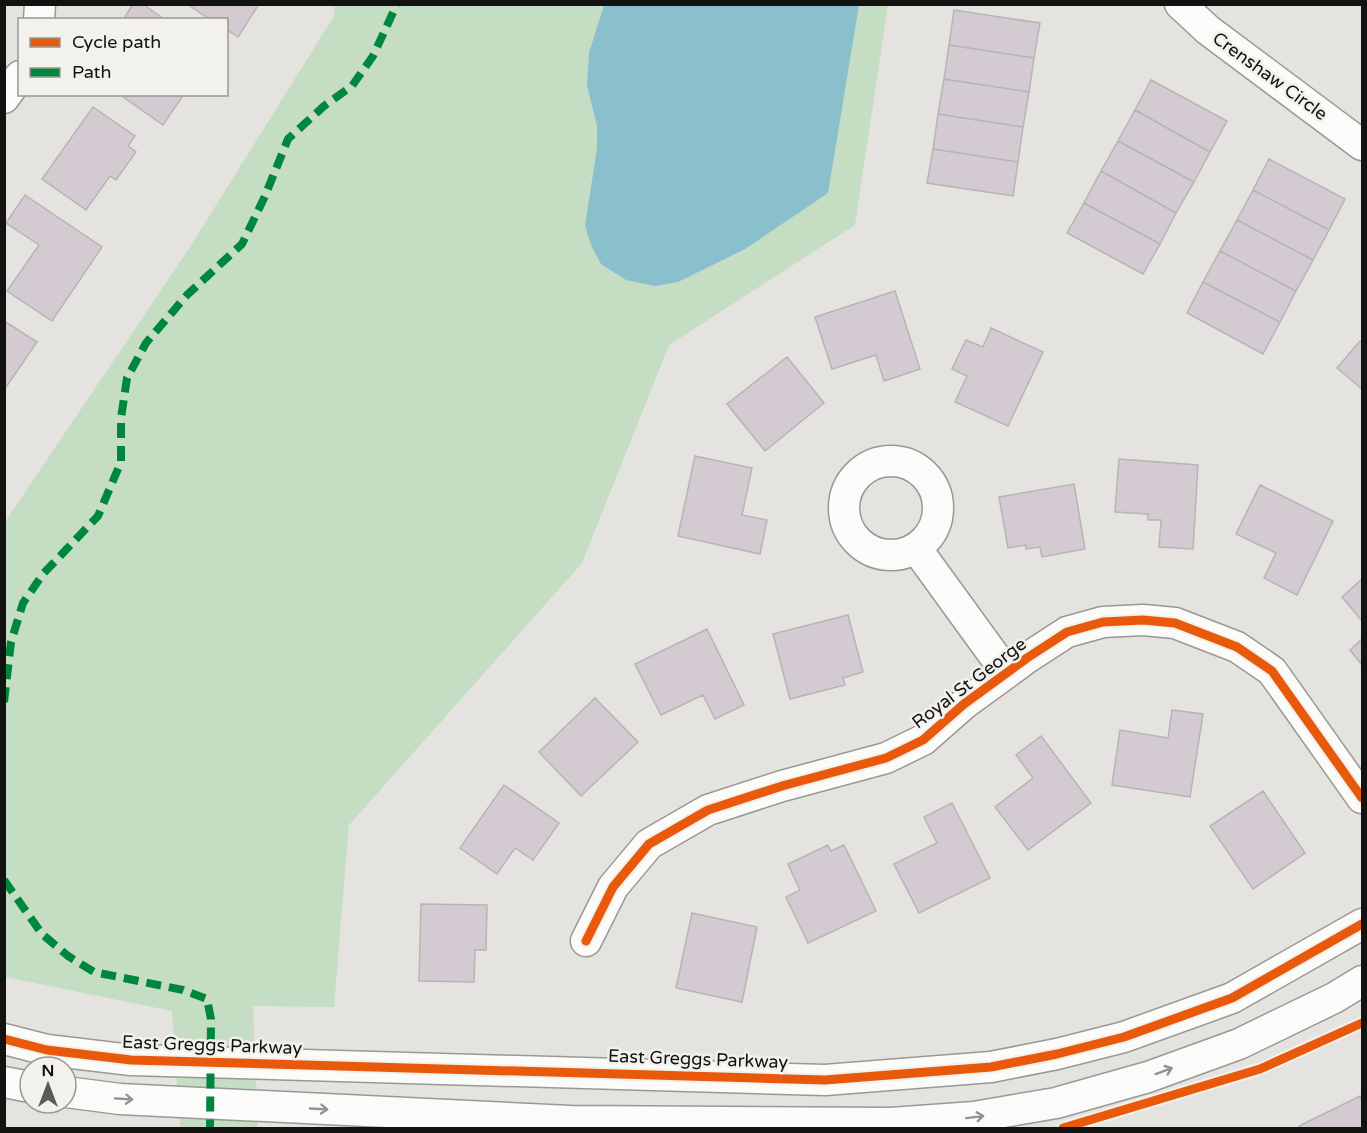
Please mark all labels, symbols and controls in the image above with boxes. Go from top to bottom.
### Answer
legend [18,18,228,96]
street label: Crenshaw Circle [1208,27,1332,125]
text: Cycle path [72,31,161,53]
text: Path [72,61,111,83]
street label: Royal St George [907,633,1031,733]
street label: East Greggs Parkway [122,1031,303,1059]
street label: East Greggs Parkway [608,1045,789,1073]
north arrow [18,1055,78,1115]
text: N [42,1061,54,1081]
one-way arrow [1154,1065,1173,1076]
one-way arrow [114,1094,133,1105]
one-way arrow [308,1103,328,1114]
one-way arrow [965,1111,985,1122]

